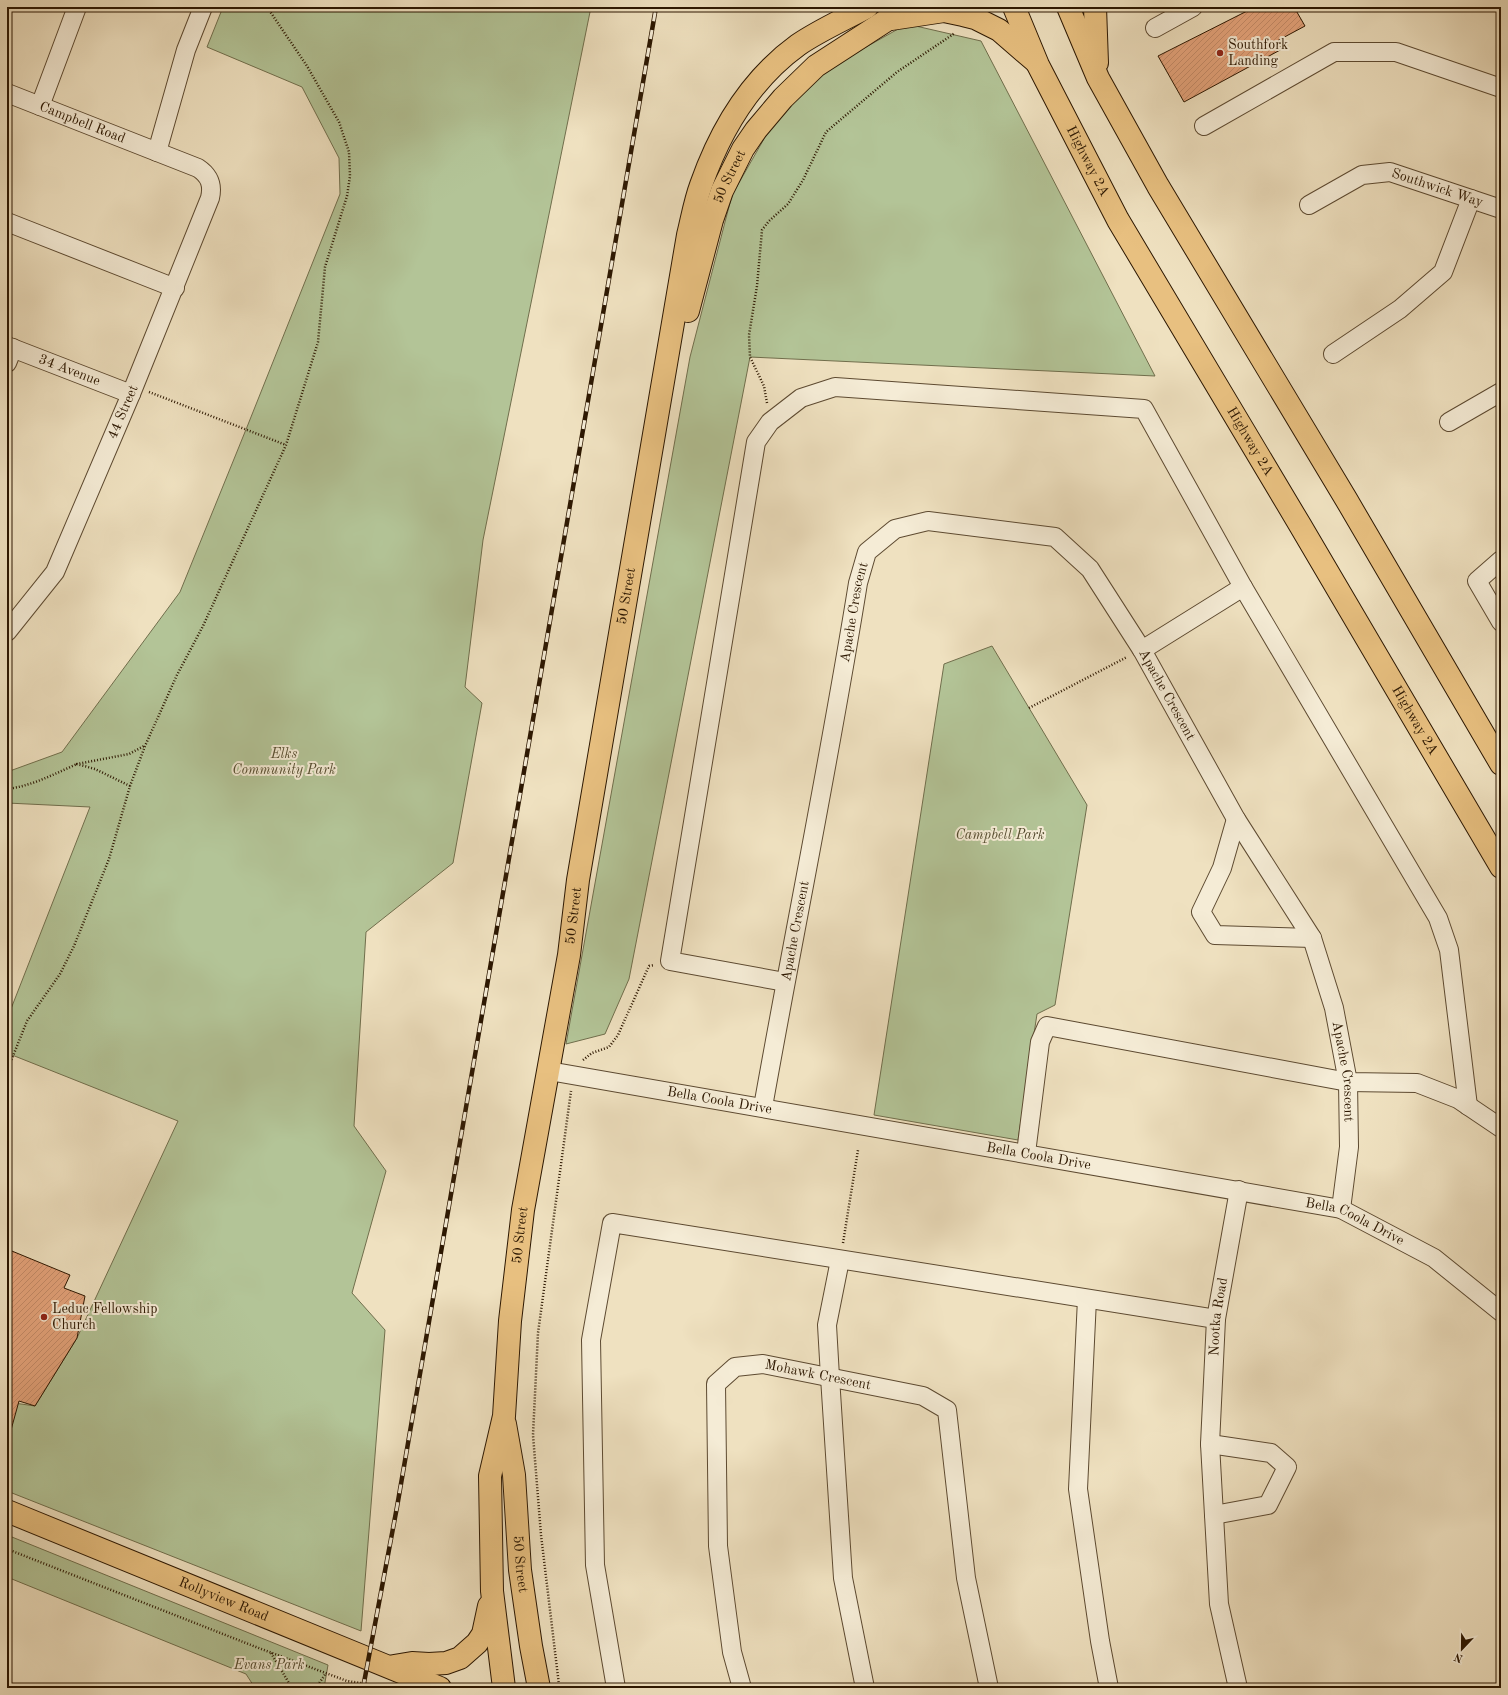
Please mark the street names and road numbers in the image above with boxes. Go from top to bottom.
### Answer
street label: Campbell Road [37,99,127,146]
street label: Highway 2A [1064,124,1112,199]
street label: 50 Street [711,148,748,205]
street label: Southwick Way [1390,166,1485,210]
street label: 34 Avenue [37,352,102,388]
street label: 44 Street [105,383,141,441]
street label: Highway 2A [1224,405,1276,478]
street label: Apache Crescent [838,561,871,663]
street label: 50 Street [615,567,638,626]
street label: Apache Crescent [1136,647,1198,743]
street label: Highway 2A [1389,684,1441,758]
street label: Apache Crescent [779,880,812,982]
street label: 50 Street [563,886,584,945]
street label: Apache Crescent [1330,1020,1356,1122]
street label: Bella Coola Drive [666,1085,773,1117]
street label: Bella Coola Drive [985,1140,1092,1172]
street label: Bella Coola Drive [1304,1196,1406,1248]
street label: 50 Street [510,1205,530,1264]
street label: Nootka Road [1207,1276,1230,1356]
street label: Mohawk Crescent [764,1358,872,1392]
street label: 50 Street [511,1535,530,1594]
street label: Rollyview Road [177,1575,271,1624]

